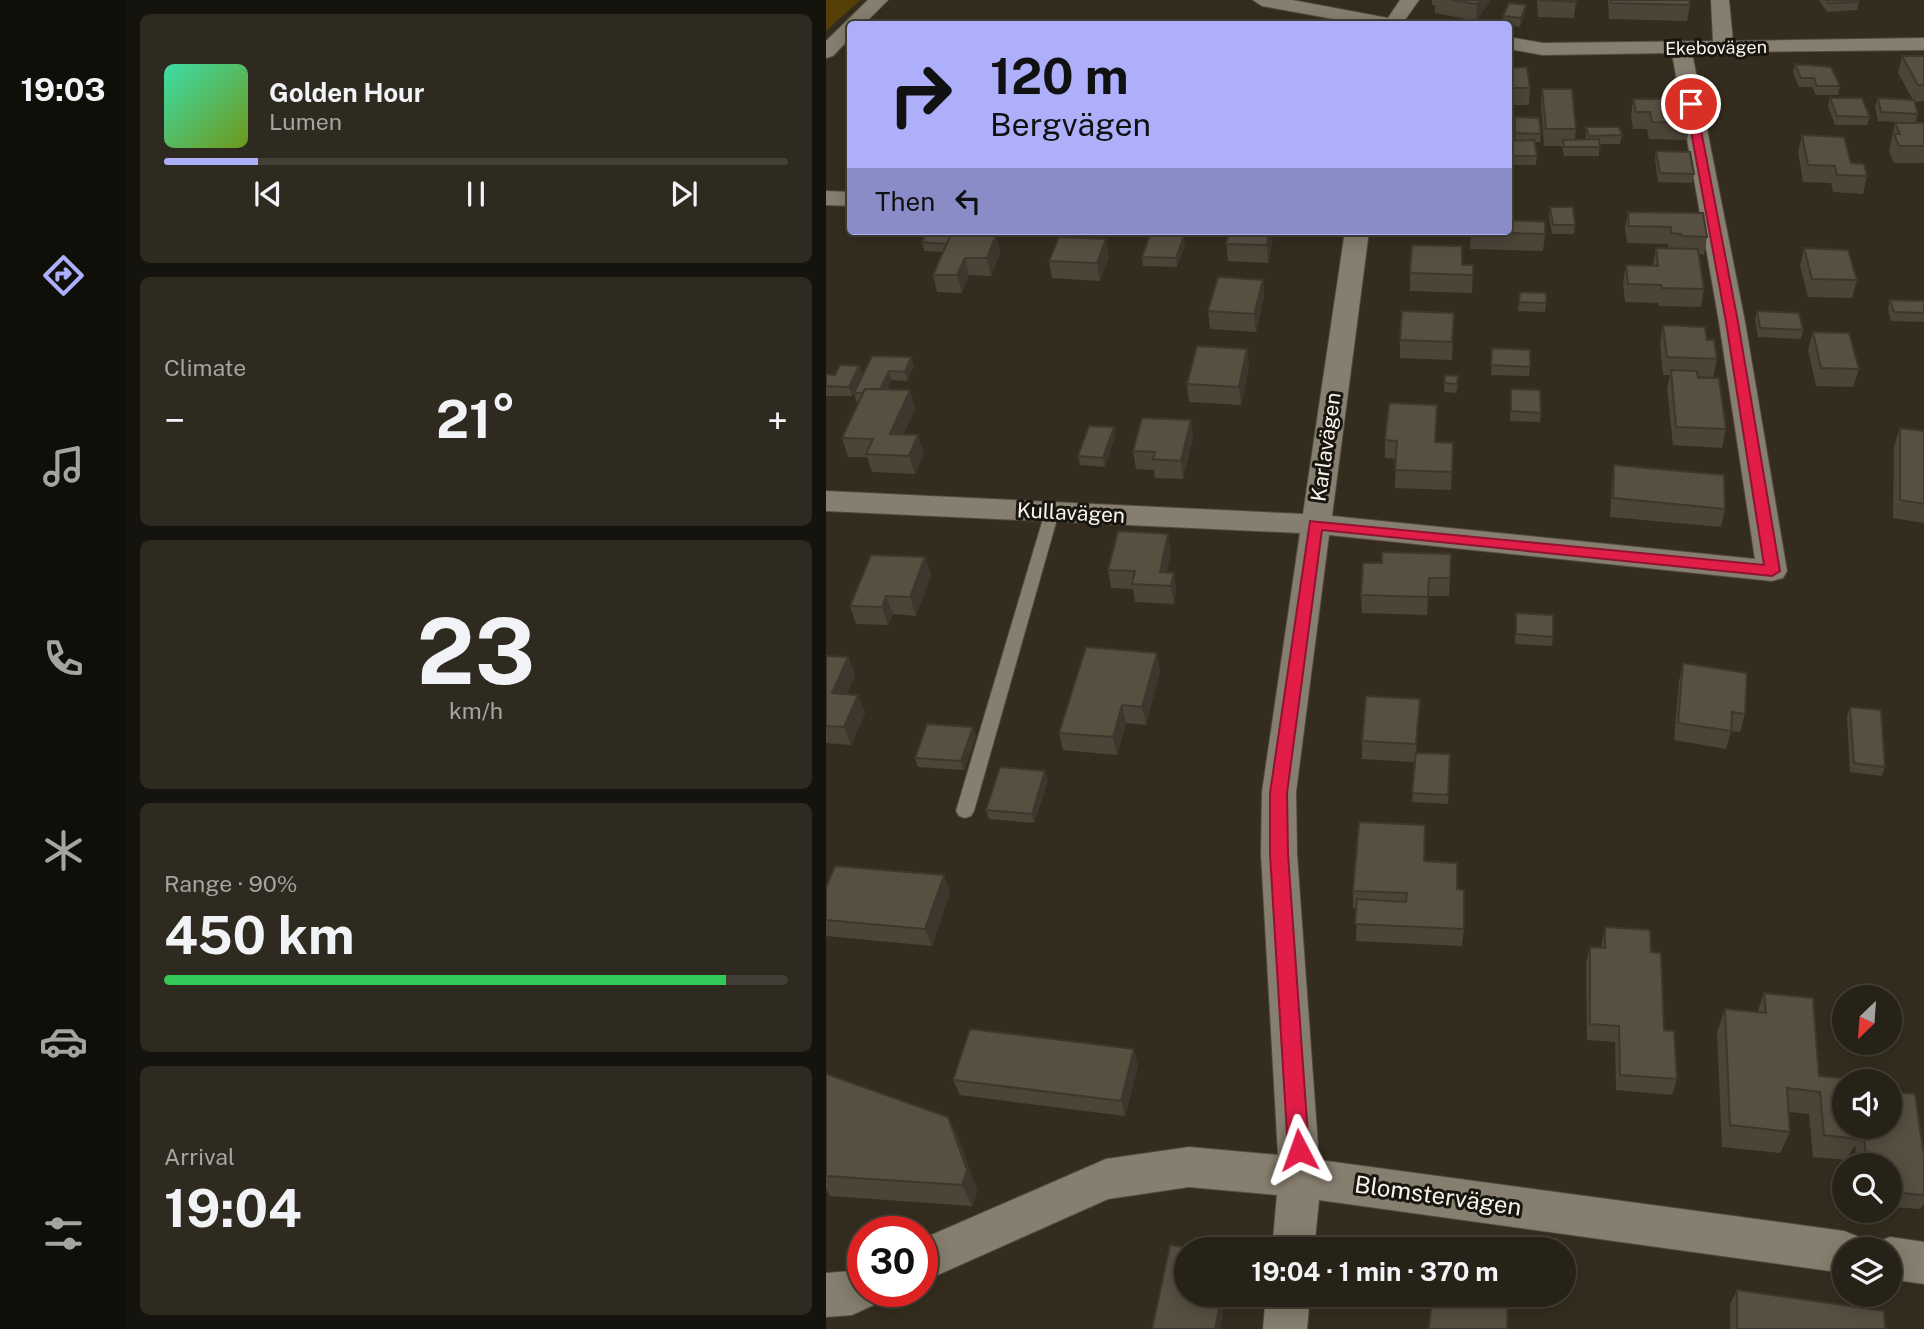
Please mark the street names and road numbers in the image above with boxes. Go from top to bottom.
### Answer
street label: Ekebovägen [1665,36,1767,59]
street label: Karlavägen [1305,391,1346,503]
street label: Kullavägen [1016,497,1126,528]
street label: Blomstervägen [1353,1169,1523,1221]

